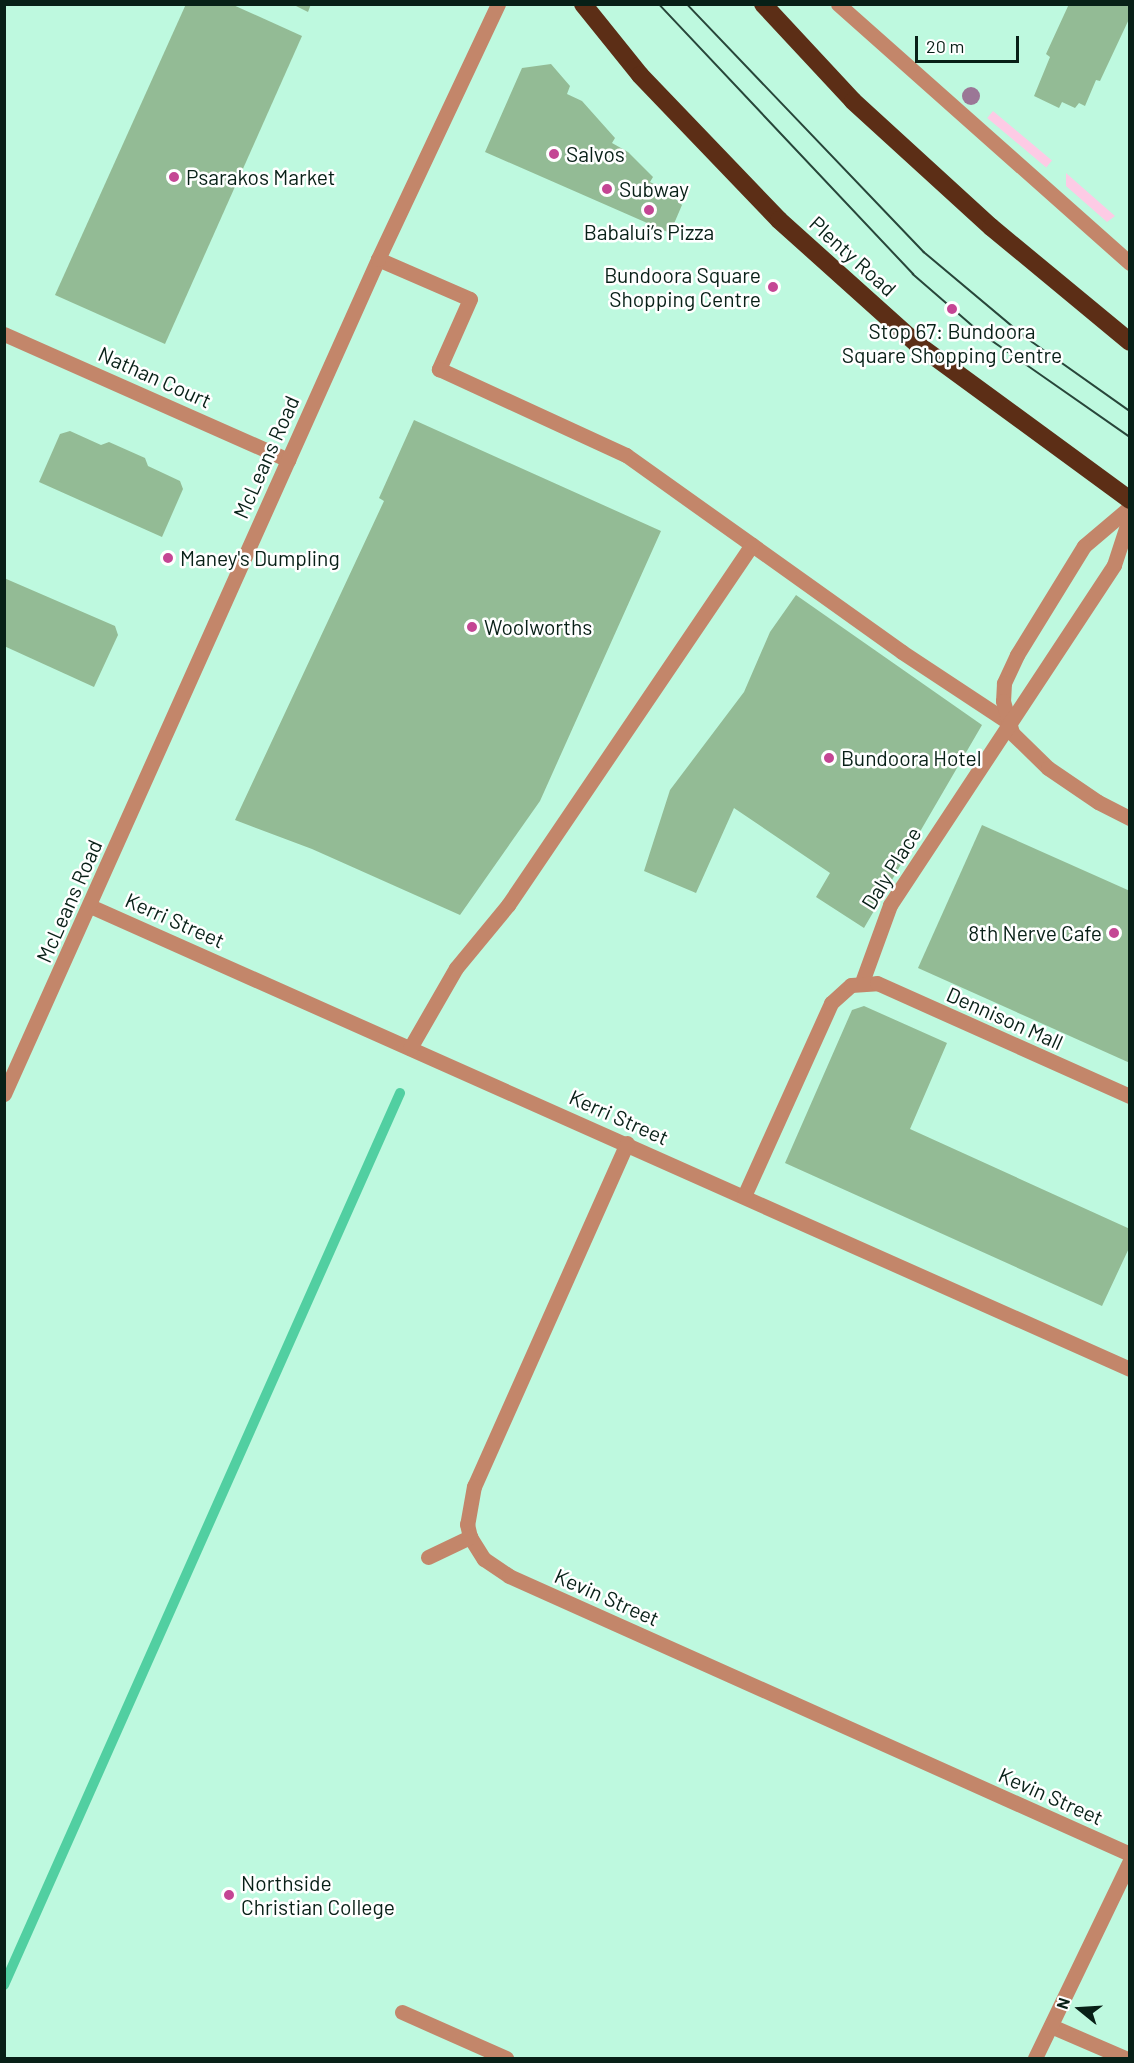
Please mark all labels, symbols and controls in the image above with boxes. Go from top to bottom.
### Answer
scale bar [918,24,1022,62]
text: 20 m [926,35,964,57]
place label: Salvos [566,141,625,167]
marker: Salvos [547,147,561,161]
place label: Psarakos Market [186,164,335,190]
marker: Psarakos Market [167,170,181,184]
place label: Subway [619,176,689,202]
marker: Subway [600,182,614,196]
marker: Babalui’s Pizza [642,203,656,217]
street label: Plenty Road [805,211,901,301]
place label: Babalui’s Pizza [584,219,714,245]
place label: Bundoora Square Shopping Centre [604,262,761,312]
marker: Bundoora Square Shopping Centre [766,280,780,294]
marker: Stop 67: Bundoora Square Shopping Centre [945,302,959,316]
place label: Stop 67: Bundoora Square Shopping Centre [842,318,1062,368]
street label: Nathan Court [95,341,215,413]
street label: McLeans Road [228,392,304,522]
place label: Maney's Dumpling [180,545,340,571]
marker: Maney's Dumpling [161,551,175,565]
place label: Woolworths [484,614,592,640]
marker: Woolworths [465,620,479,634]
place label: Bundoora Hotel [841,745,982,771]
marker: Bundoora Hotel [822,751,836,765]
street label: Daly Place [856,822,926,914]
street label: McLeans Road [31,836,107,966]
street label: Kerri Street [122,887,228,953]
place label: 8th Nerve Cafe [968,920,1102,946]
marker: 8th Nerve Cafe [1107,926,1121,940]
street label: Dennison Mall [943,981,1067,1055]
street label: Kerri Street [566,1084,672,1150]
street label: Kevin Street [551,1563,663,1631]
street label: Kevin Street [995,1762,1107,1830]
place label: Northside Christian College [241,1870,395,1920]
marker: Northside Christian College [222,1888,236,1902]
north arrow [1050,1979,1110,2039]
text: N [1052,1995,1073,2011]

